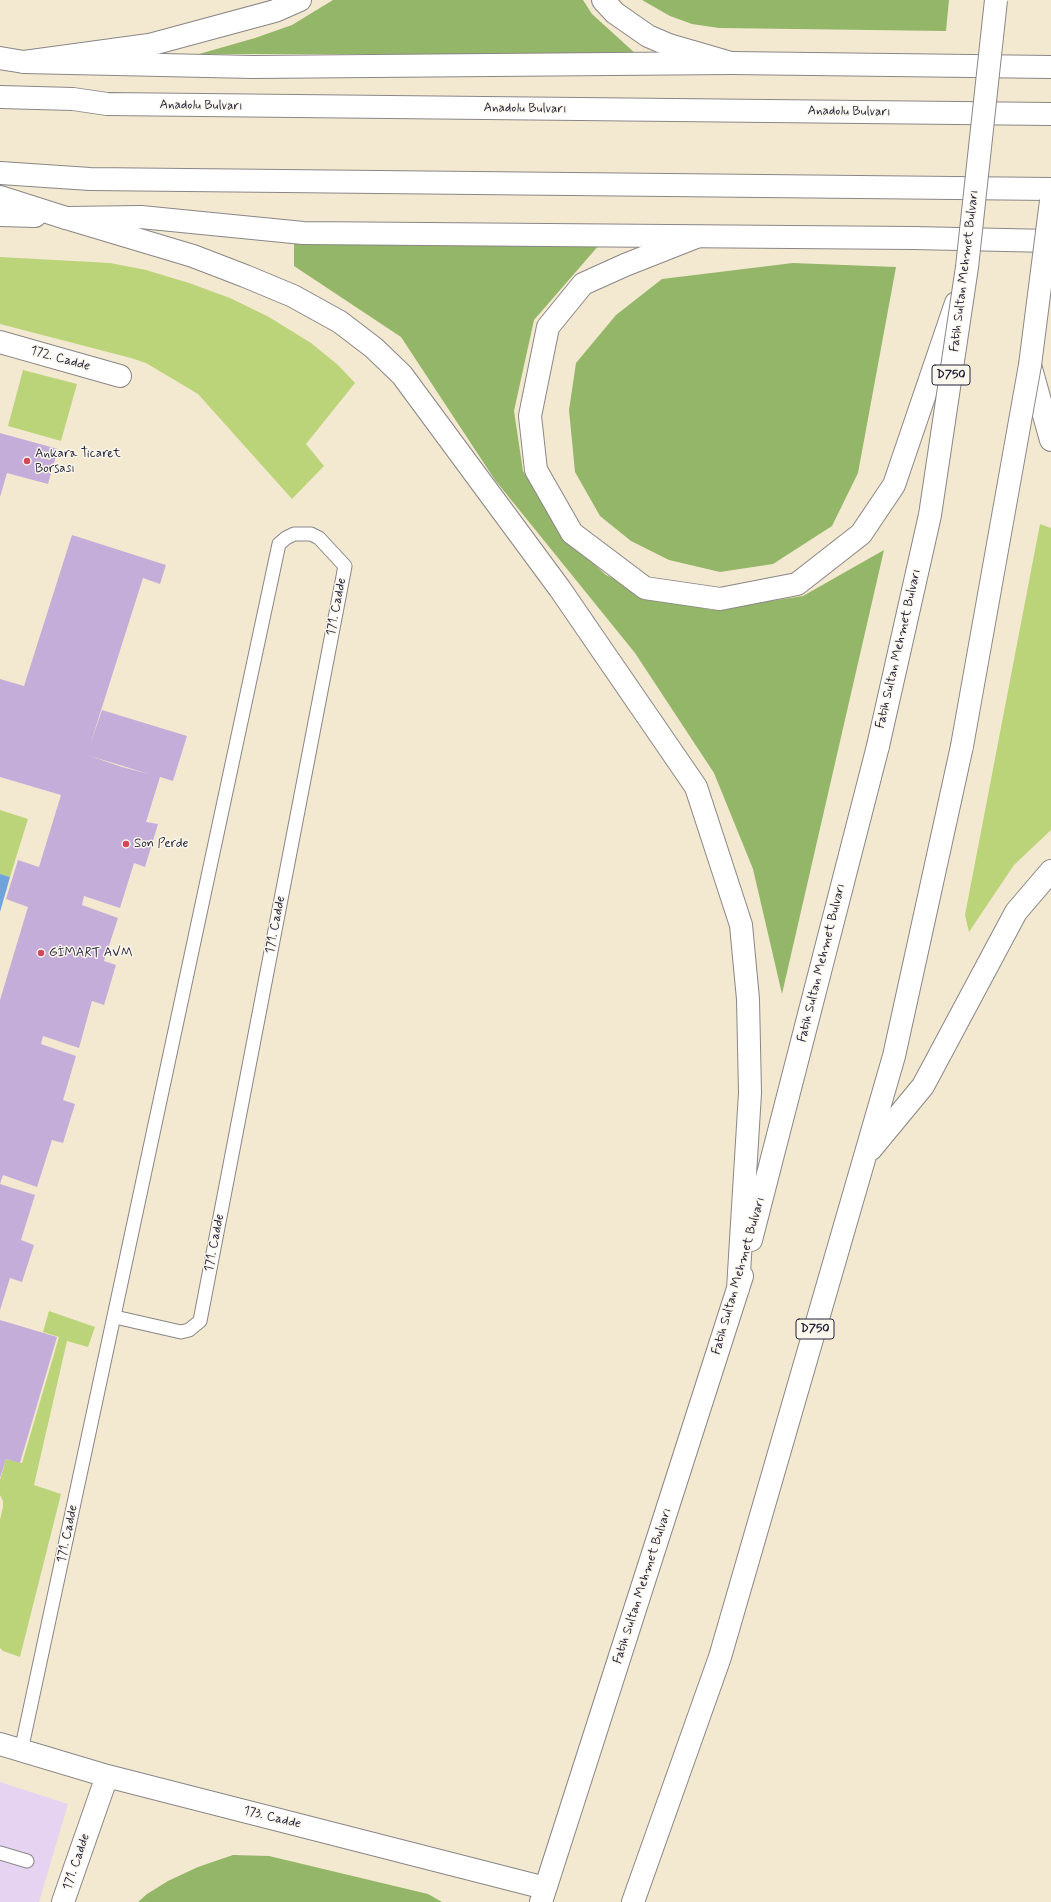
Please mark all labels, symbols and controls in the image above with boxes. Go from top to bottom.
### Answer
street label: Anadolu Bulvarı [159,97,243,115]
street label: Anadolu Bulvarı [483,100,567,118]
street label: Anadolu Bulvarı [807,103,891,121]
street label: Fatih Sultan Mehmet Bulvarı [947,189,983,353]
street label: 172. Cadde [28,343,92,375]
road number: D750 [932,365,970,385]
place label: Ankara Ticaret Borsası [35,446,121,477]
marker: Ankara Ticaret Borsası [22,456,32,466]
street label: Fatih Sultan Mehmet Bulvarı [873,568,925,730]
street label: 171. Cadde [324,577,350,637]
place label: Son Perde [134,836,188,852]
marker: Son Perde [121,839,131,849]
street label: Fatih Sultan Mehmet Bulvarı [795,882,849,1044]
street label: 171. Cadde [263,895,289,955]
place label: GİMART AVM [49,945,133,961]
marker: GİMART AVM [36,948,46,958]
street label: Fatih Sultan Mehmet Bulvarı [709,1195,769,1357]
street label: 171. Cadde [202,1213,228,1273]
road number: D750 [796,1319,834,1339]
street label: 171. Cadde [54,1504,82,1564]
street label: Fatih Sultan Mehmet Bulvarı [610,1506,676,1666]
street label: 173. Cadde [242,1803,302,1833]
street label: 171. Cadde [60,1832,94,1892]

